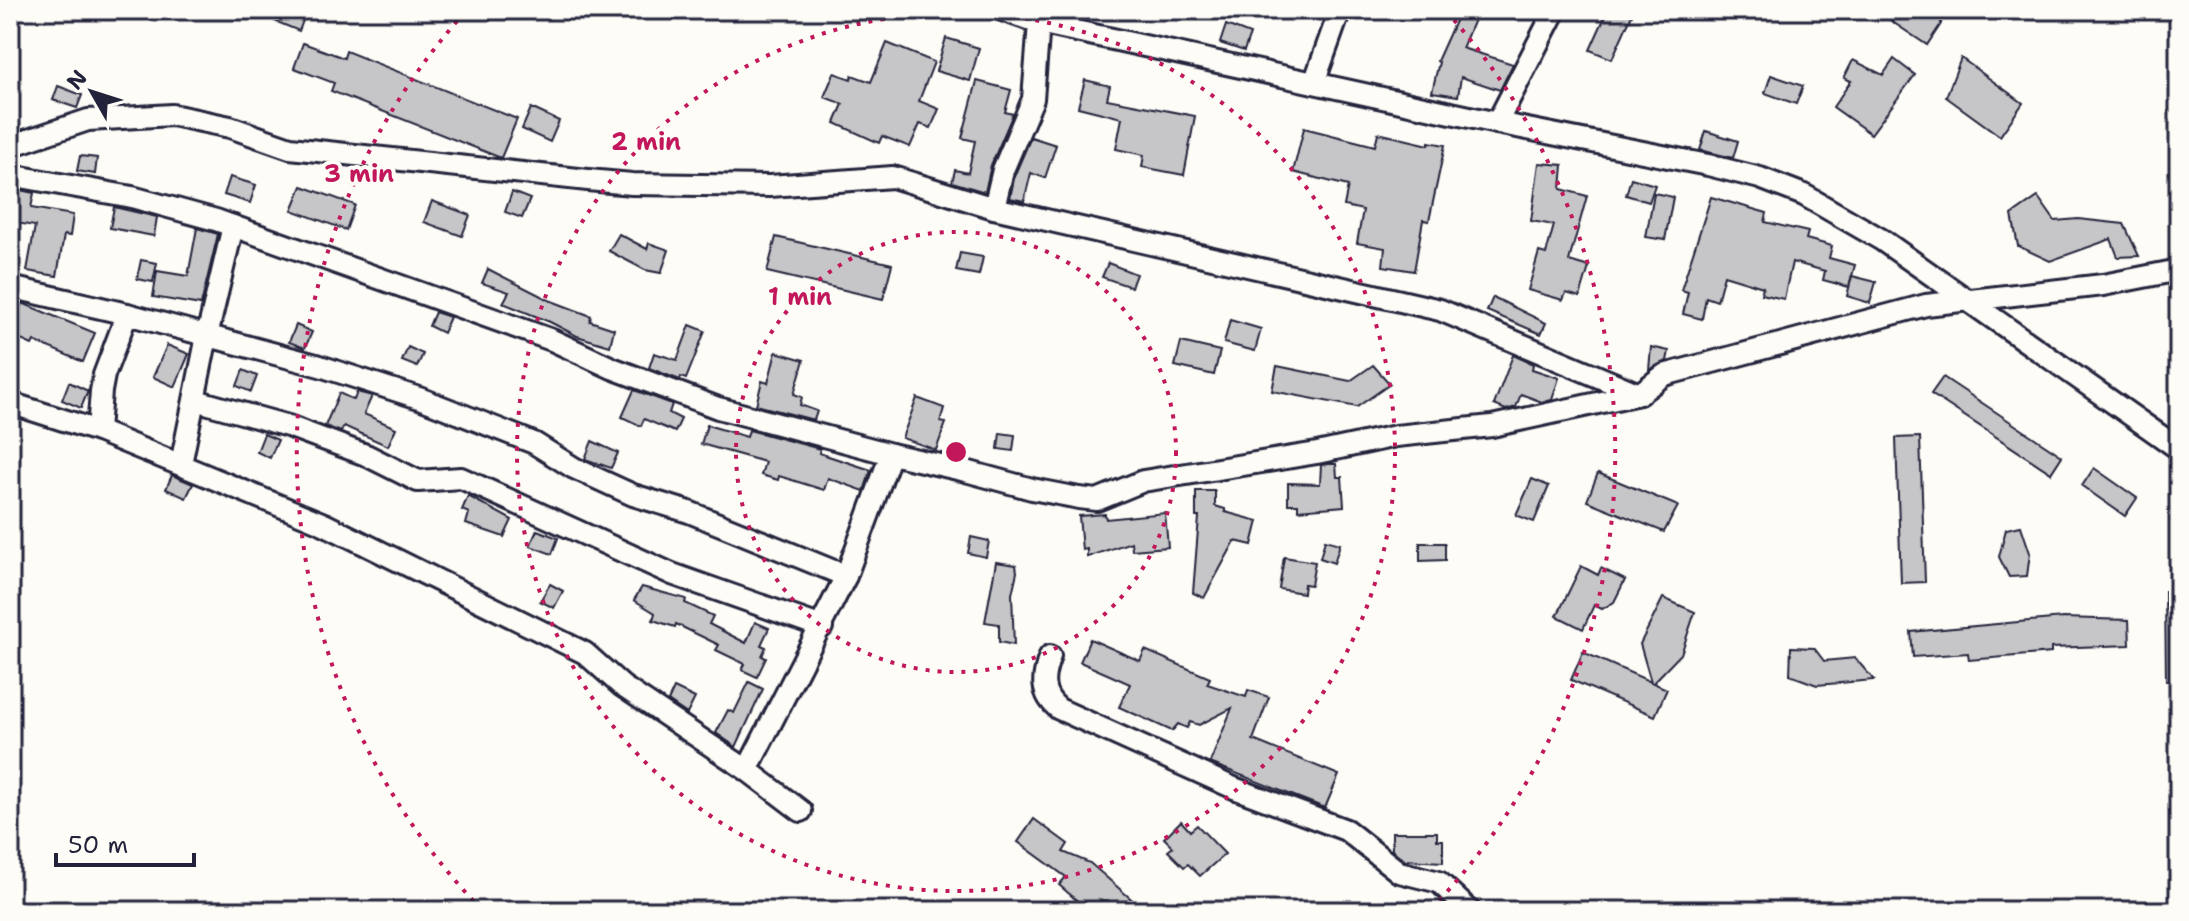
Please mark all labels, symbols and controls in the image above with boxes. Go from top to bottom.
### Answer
north arrow [52,52,132,132]
text: N [60,64,94,96]
text: 2 min [611,126,681,158]
text: 3 min [324,158,394,190]
text: 1 min [768,281,832,313]
centre of rings [942,438,970,466]
scale bar [56,817,194,867]
text: 50 m [68,829,128,861]

